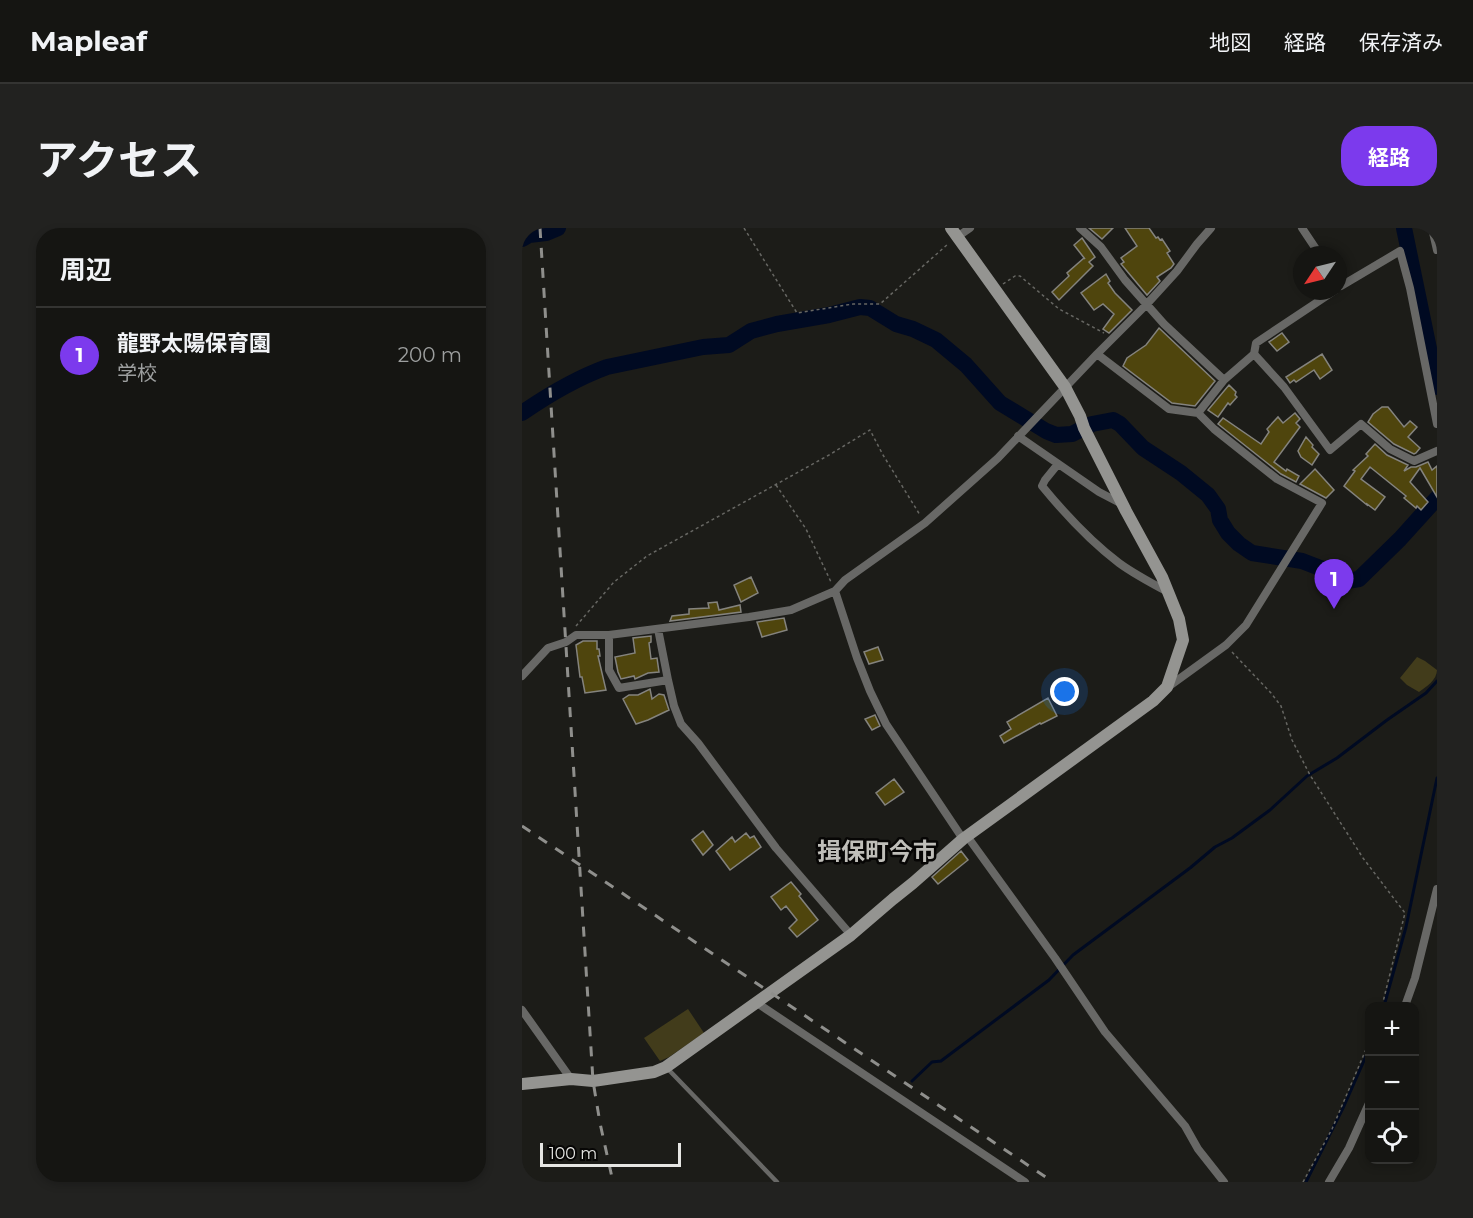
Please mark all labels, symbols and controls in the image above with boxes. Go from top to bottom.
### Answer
text: Mapleaf [30,24,147,58]
text: 地図 [1209,30,1251,55]
text: 経路 [1284,30,1326,55]
text: 保存済み [1359,30,1443,55]
button: 経路 [1341,126,1437,186]
text: アクセス [36,134,202,186]
north arrow [1293,246,1347,300]
text: 周辺 [60,254,112,286]
text: 龍野太陽保育園 [117,330,271,357]
text: 1 [76,343,83,367]
text: 200 m [398,343,462,367]
text: 学校 [117,361,157,385]
pin: 1 [1314,560,1354,609]
your location [1050,677,1079,706]
district label: 揖保町今市 [817,837,937,866]
map controls [1365,1002,1419,1164]
button: + [1365,1002,1419,1056]
button: − [1365,1056,1419,1110]
button: locate [1365,1110,1419,1164]
scale bar [540,1140,681,1168]
text: 100 m [549,1144,597,1163]

